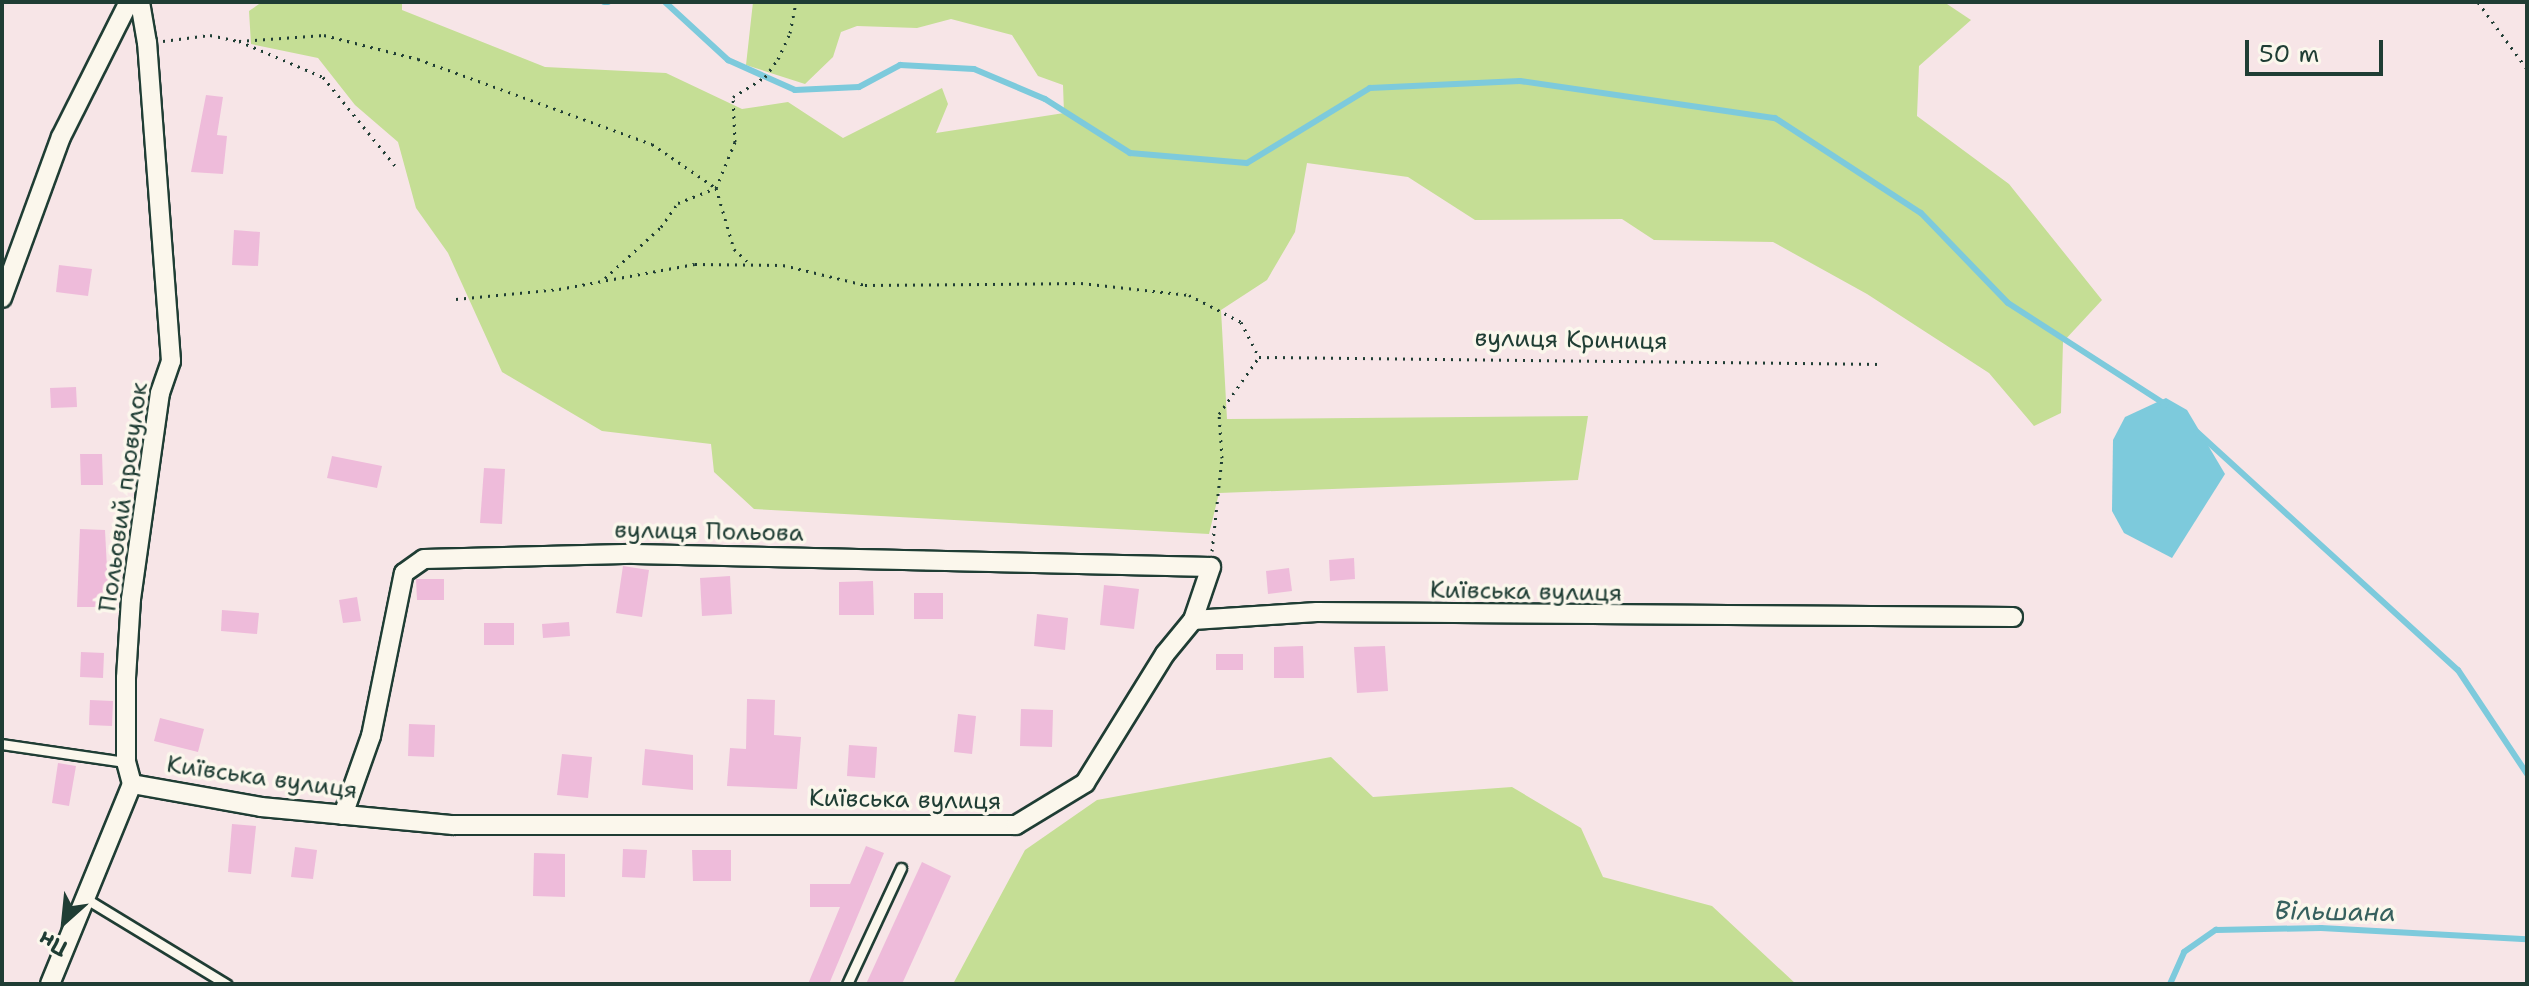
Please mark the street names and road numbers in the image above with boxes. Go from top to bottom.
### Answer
street label: вулиця Криниця [1474,324,1668,356]
street label: Польовий провулок [94,381,154,613]
street label: вулиця Польова [614,516,804,548]
street label: Київська вулиця [1430,576,1622,608]
street label: Київська вулиця [165,750,359,806]
street label: Київська вулиця [809,784,1001,816]

